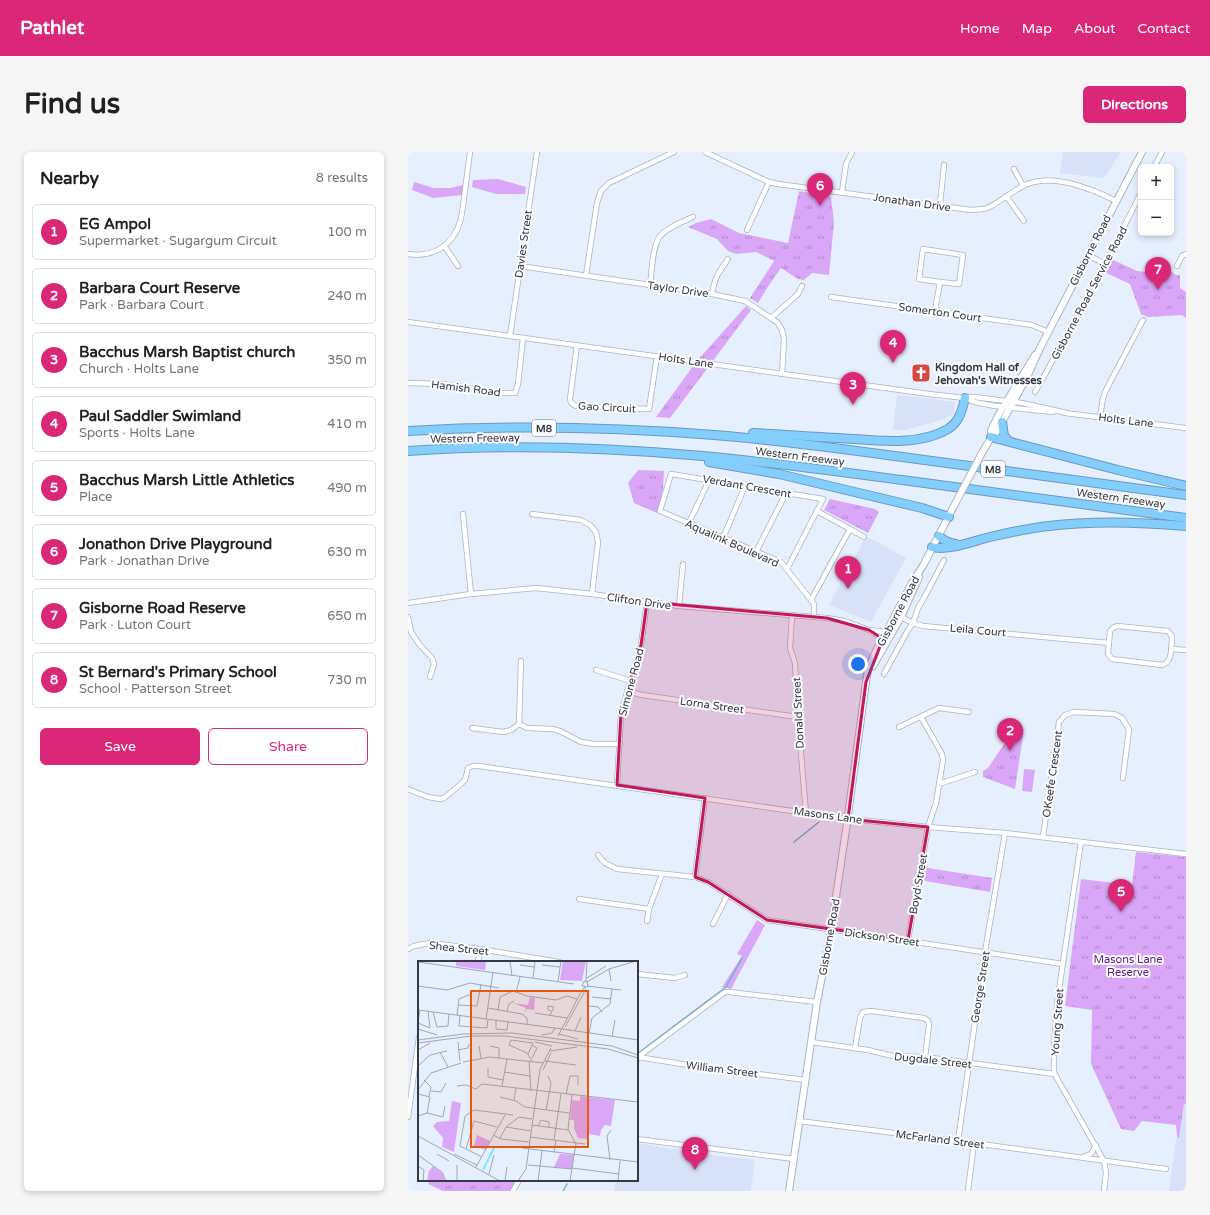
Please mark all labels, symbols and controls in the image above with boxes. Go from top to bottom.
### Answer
text: Pathlet [20,17,84,39]
text: Home [960,20,1000,37]
text: Map [1022,20,1052,37]
text: About [1074,20,1116,37]
text: Contact [1138,20,1190,37]
button: Directions [1083,86,1186,123]
text: Find us [24,87,120,121]
map controls [1138,164,1174,236]
button: + [1138,164,1174,200]
text: Nearby [40,168,99,189]
text: 8 results [316,170,368,186]
pin: 6 [807,173,833,206]
street label: Jonathan Drive [872,191,952,214]
button: − [1138,200,1174,236]
street label: Davies Street [512,209,535,279]
street label: Gisborne Road [1067,213,1114,288]
text: EG Ampol [79,215,151,233]
text: 1 [50,224,58,240]
text: 100 m [327,224,367,240]
street label: Gisborne Road Service Road [1049,224,1130,362]
text: Supermarket · Sugargum Circuit [79,233,277,249]
pin: 7 [1145,257,1171,290]
text: Barbara Court Reserve [79,279,240,297]
street label: Taylor Drive [647,279,709,300]
text: 2 [50,288,58,304]
text: 240 m [327,288,367,304]
text: Park · Barbara Court [79,297,204,313]
street label: Somerton Court [898,300,982,325]
pin: 4 [880,330,906,363]
text: Bacchus Marsh Baptist church [79,343,295,361]
street label: Holts Lane [658,350,714,371]
text: 3 [50,352,58,368]
text: 350 m [327,352,367,368]
text: Church · Holts Lane [79,361,199,377]
place label: Kingdom Hall of Jehovah's Witnesses [934,361,1043,387]
church icon: Kingdom Hall of Jehovah's Witnesses [910,362,932,384]
pin: 3 [840,372,866,405]
street label: Hamish Road [431,378,501,399]
street label: Gao Circuit [578,399,636,416]
text: Paul Saddler Swimland [79,407,241,425]
street label: Holts Lane [1098,411,1154,430]
text: 4 [50,416,58,432]
text: 410 m [327,416,367,432]
road number: M8 [532,420,556,436]
text: Sports · Holts Lane [79,425,195,441]
street label: Western Freeway [430,431,520,446]
street label: Western Freeway [755,445,845,468]
road number: M8 [981,461,1005,477]
text: Bacchus Marsh Little Athletics [79,471,295,489]
street label: Verdant Crescent [701,472,792,501]
text: 5 [50,480,58,496]
text: 490 m [327,480,367,496]
street label: Western Freeway [1076,486,1166,511]
text: Place [79,489,112,505]
street label: Aqualink Boulevard [683,517,781,570]
text: Jonathon Drive Playground [79,535,272,553]
text: 6 [50,544,58,560]
text: 630 m [327,544,367,560]
text: Park · Jonathan Drive [79,553,209,569]
pin: 1 [835,556,861,589]
street label: Gisborne Road [874,574,922,649]
street label: Clifton Drive [606,591,672,612]
text: Gisborne Road Reserve [79,599,246,617]
text: 7 [50,608,58,624]
text: 650 m [327,608,367,624]
text: Park · Luton Court [79,617,191,633]
street label: Leila Court [949,622,1007,639]
street label: Simone Road [616,647,647,717]
your location [848,654,868,674]
text: St Bernard's Primary School [79,663,277,681]
text: 8 [50,672,58,688]
text: 730 m [327,672,367,688]
street label: Donald Street [790,677,807,749]
text: School · Patterson Street [79,681,231,697]
street label: Lorna Street [679,695,745,716]
pin: 2 [997,718,1023,751]
button: Save [40,728,200,765]
button: Share [208,728,368,765]
street label: OKeefe Crescent [1040,730,1065,818]
street label: Masons Lane [793,804,863,827]
street label: Boyd Street [907,853,930,915]
pin: 5 [1108,879,1134,912]
street label: Gisborne Road [816,898,843,976]
street label: Dickson Street [844,926,920,949]
street label: Shea Street [428,939,490,958]
street label: George Street [968,950,993,1024]
park label: Masons Lane Reserve [1093,953,1163,979]
inset map [418,961,638,1181]
street label: Young Street [1049,988,1066,1056]
street label: Dugdale Street [893,1050,973,1071]
street label: William Street [685,1059,759,1080]
street label: McFarland Street [895,1128,985,1151]
pin: 8 [682,1137,708,1170]

